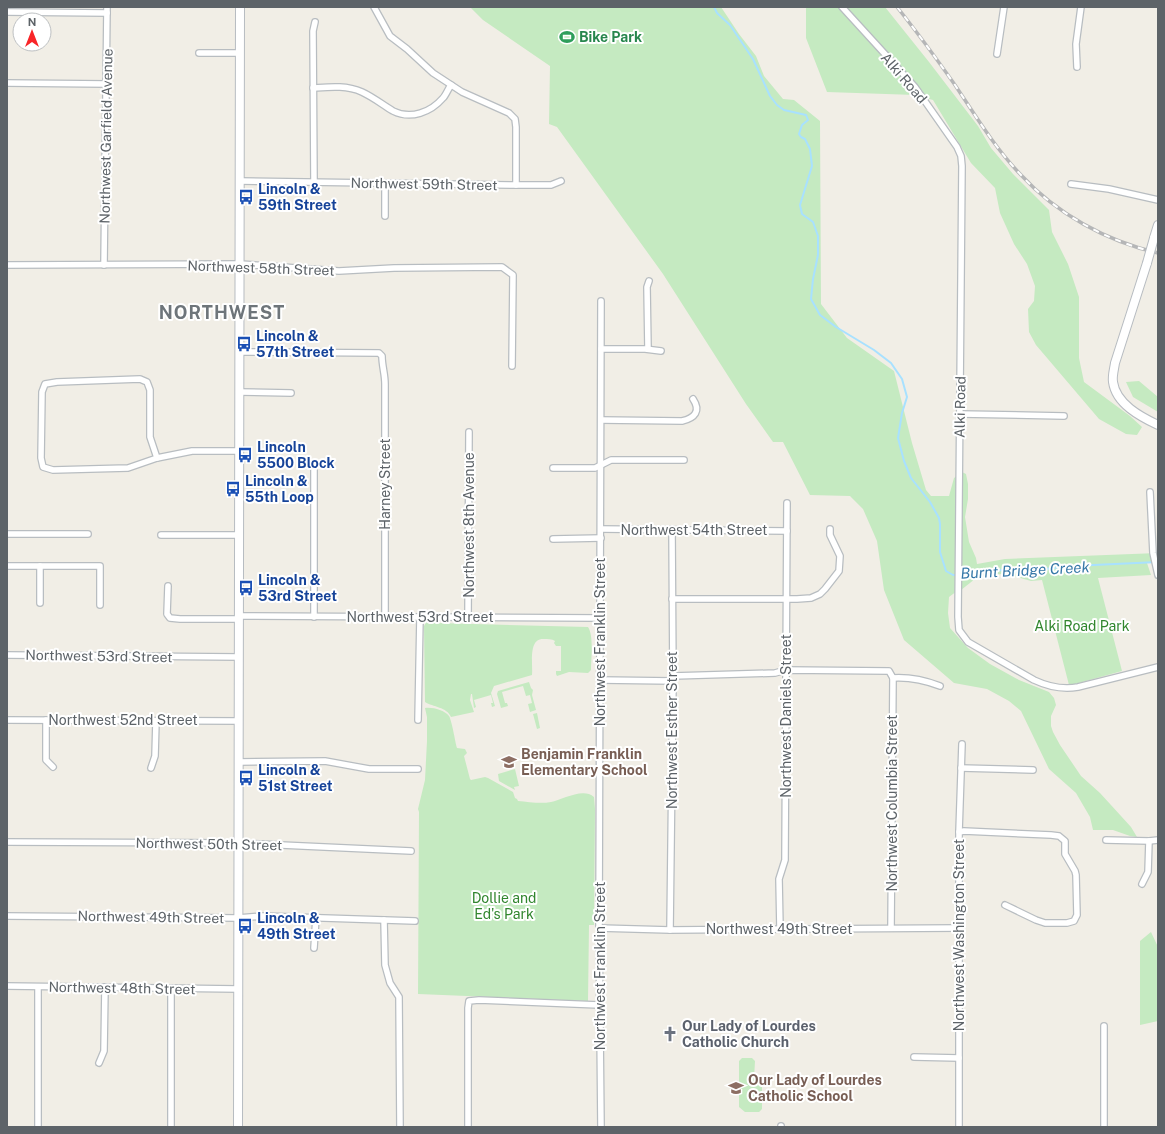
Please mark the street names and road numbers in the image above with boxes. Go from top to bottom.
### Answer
street label: Northwest Garfield Avenue [96,48,116,224]
street label: Alki Road [878,49,930,107]
street label: Northwest 59th Street [350,175,498,193]
street label: Northwest 58th Street [187,257,335,279]
street label: Alki Road [951,376,969,438]
street label: Harney Street [377,438,393,530]
street label: Northwest 8th Avenue [461,452,477,598]
street label: Northwest 54th Street [621,522,767,538]
street label: Northwest Franklin Street [592,558,608,726]
street label: Northwest 53rd Street [346,609,494,625]
street label: Northwest Daniels Street [778,634,794,798]
street label: Northwest 53rd Street [25,647,173,665]
street label: Northwest Esther Street [664,651,680,809]
street label: Northwest 52nd Street [48,712,198,728]
street label: Northwest Columbia Street [884,714,900,892]
street label: Northwest 50th Street [136,835,282,853]
street label: Northwest Washington Street [951,839,967,1031]
street label: Northwest Franklin Street [592,882,608,1050]
street label: Northwest 49th Street [78,908,224,926]
street label: Northwest 49th Street [706,921,852,937]
street label: Northwest 48th Street [48,979,196,997]

